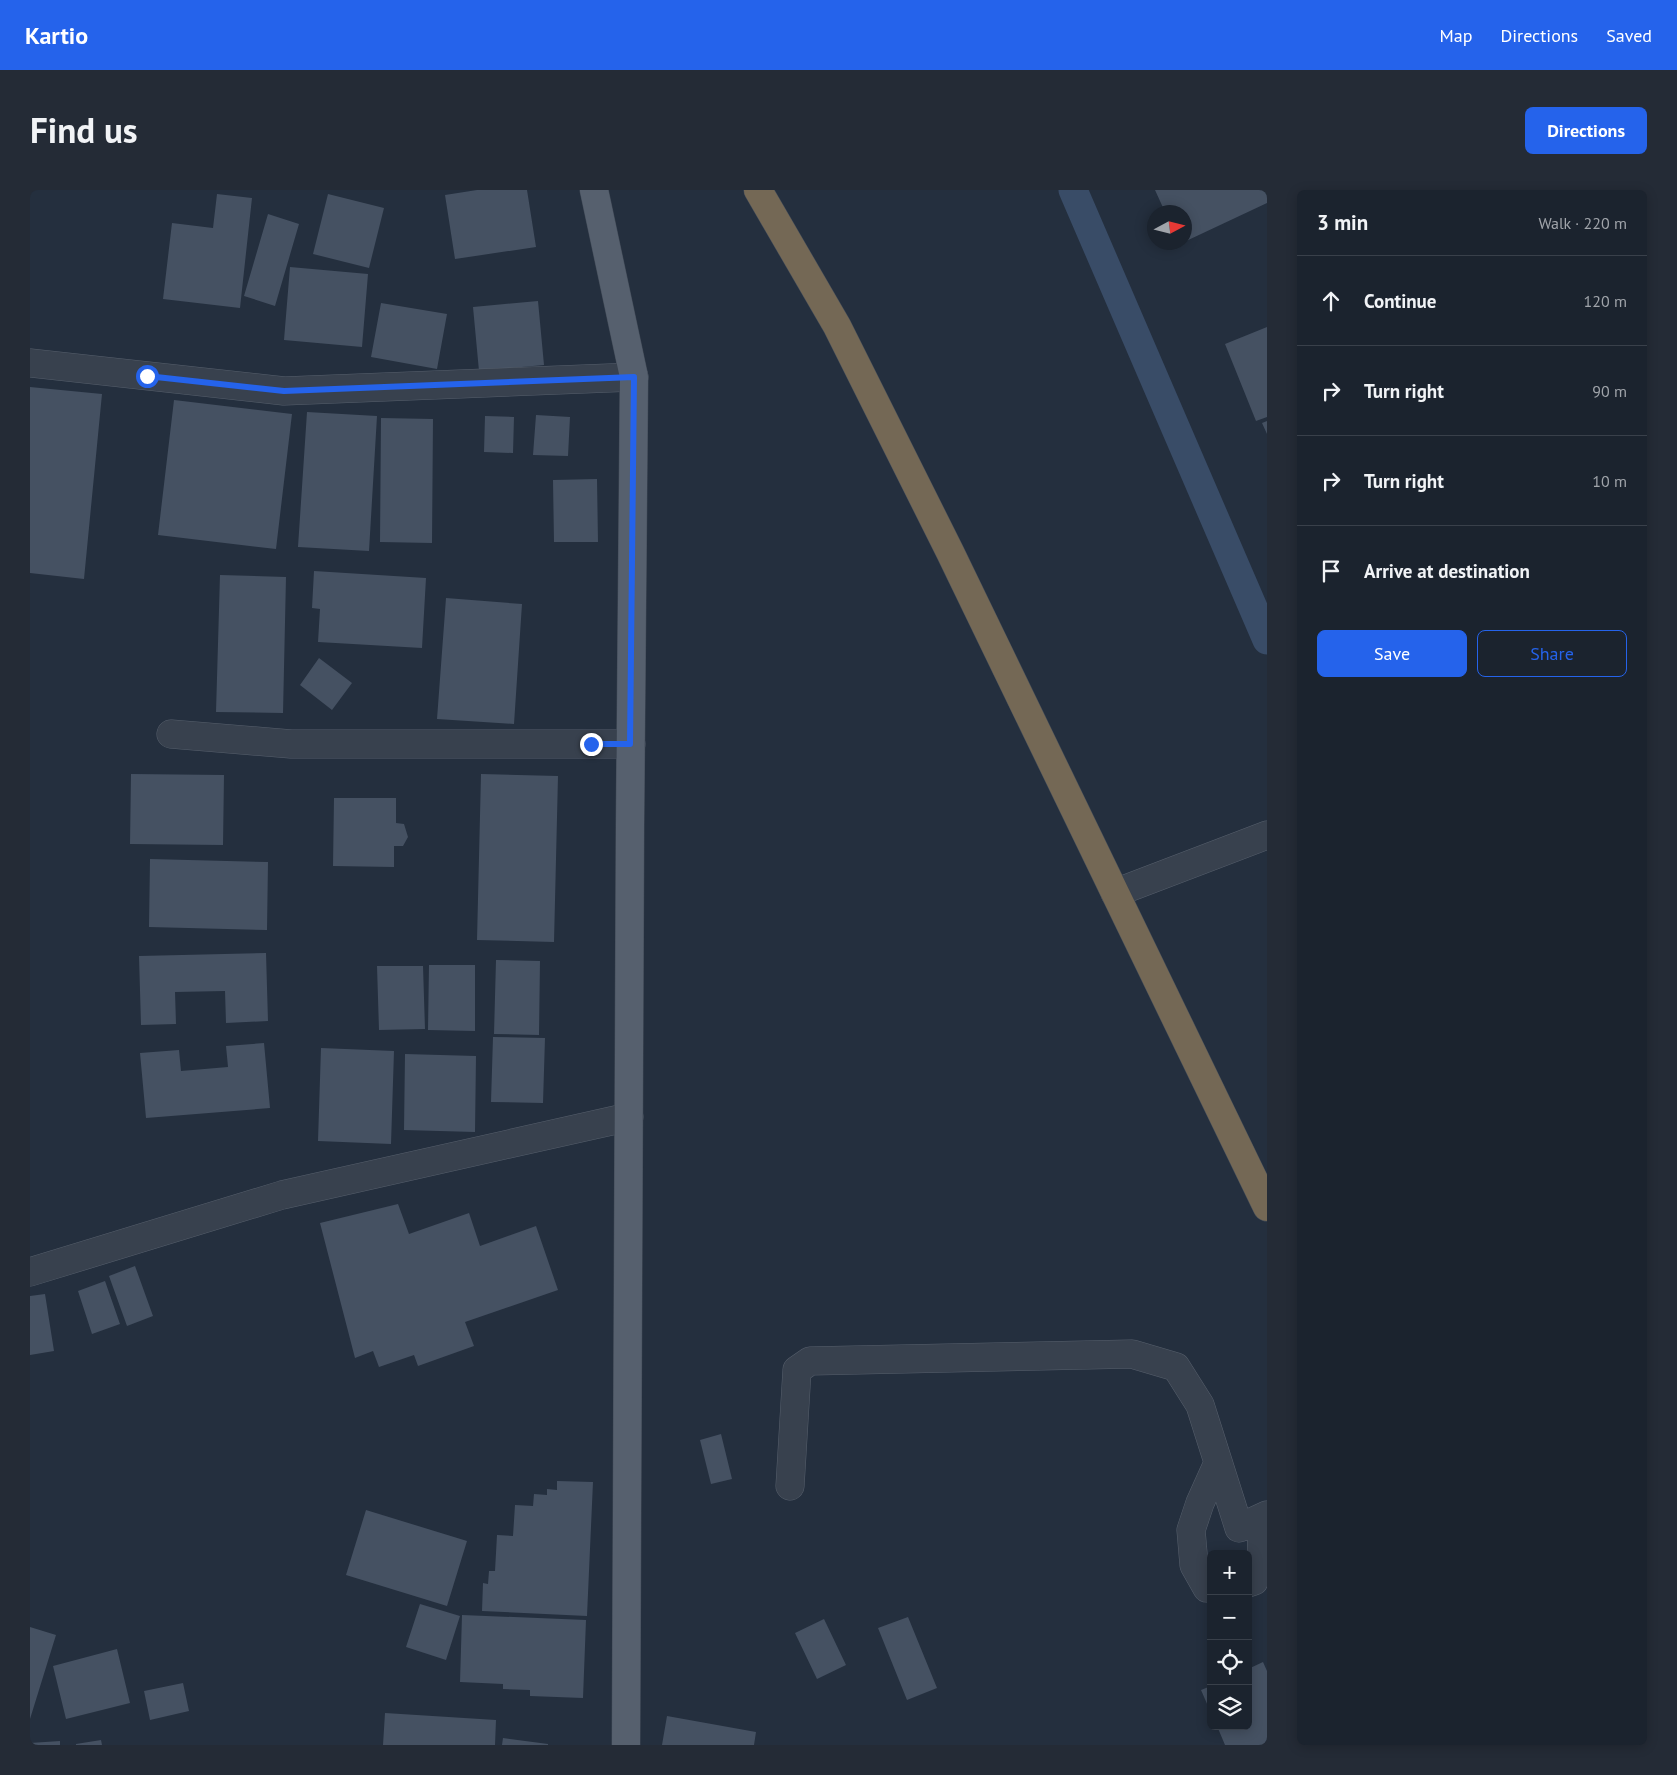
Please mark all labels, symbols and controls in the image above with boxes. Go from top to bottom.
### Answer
text: Kartio [25,20,88,51]
text: Map [1440,24,1472,47]
text: Directions [1500,24,1578,47]
text: Saved [1606,24,1652,47]
text: Find us [30,107,138,153]
button: Directions [1525,107,1647,154]
north arrow [1147,205,1192,250]
text: 3 min [1317,209,1368,236]
text: Walk · 220 m [1538,213,1627,233]
icon: ahead [1317,287,1345,315]
text: Continue [1364,289,1436,313]
text: 120 m [1584,291,1627,311]
route start [136,365,159,388]
icon: right [1317,377,1345,405]
text: Turn right [1364,379,1444,403]
text: 90 m [1592,381,1627,401]
icon: right [1317,467,1345,495]
text: Turn right [1364,469,1444,493]
text: 10 m [1592,471,1627,491]
icon: arrive [1317,557,1345,585]
text: Arrive at destination [1364,559,1530,583]
button: Save [1317,630,1467,677]
button: Share [1477,630,1627,677]
route end [580,733,603,756]
map controls [1207,1550,1252,1730]
button: + [1207,1550,1252,1595]
button: − [1207,1595,1252,1640]
button: locate [1207,1640,1252,1685]
button: layers [1207,1685,1252,1730]

